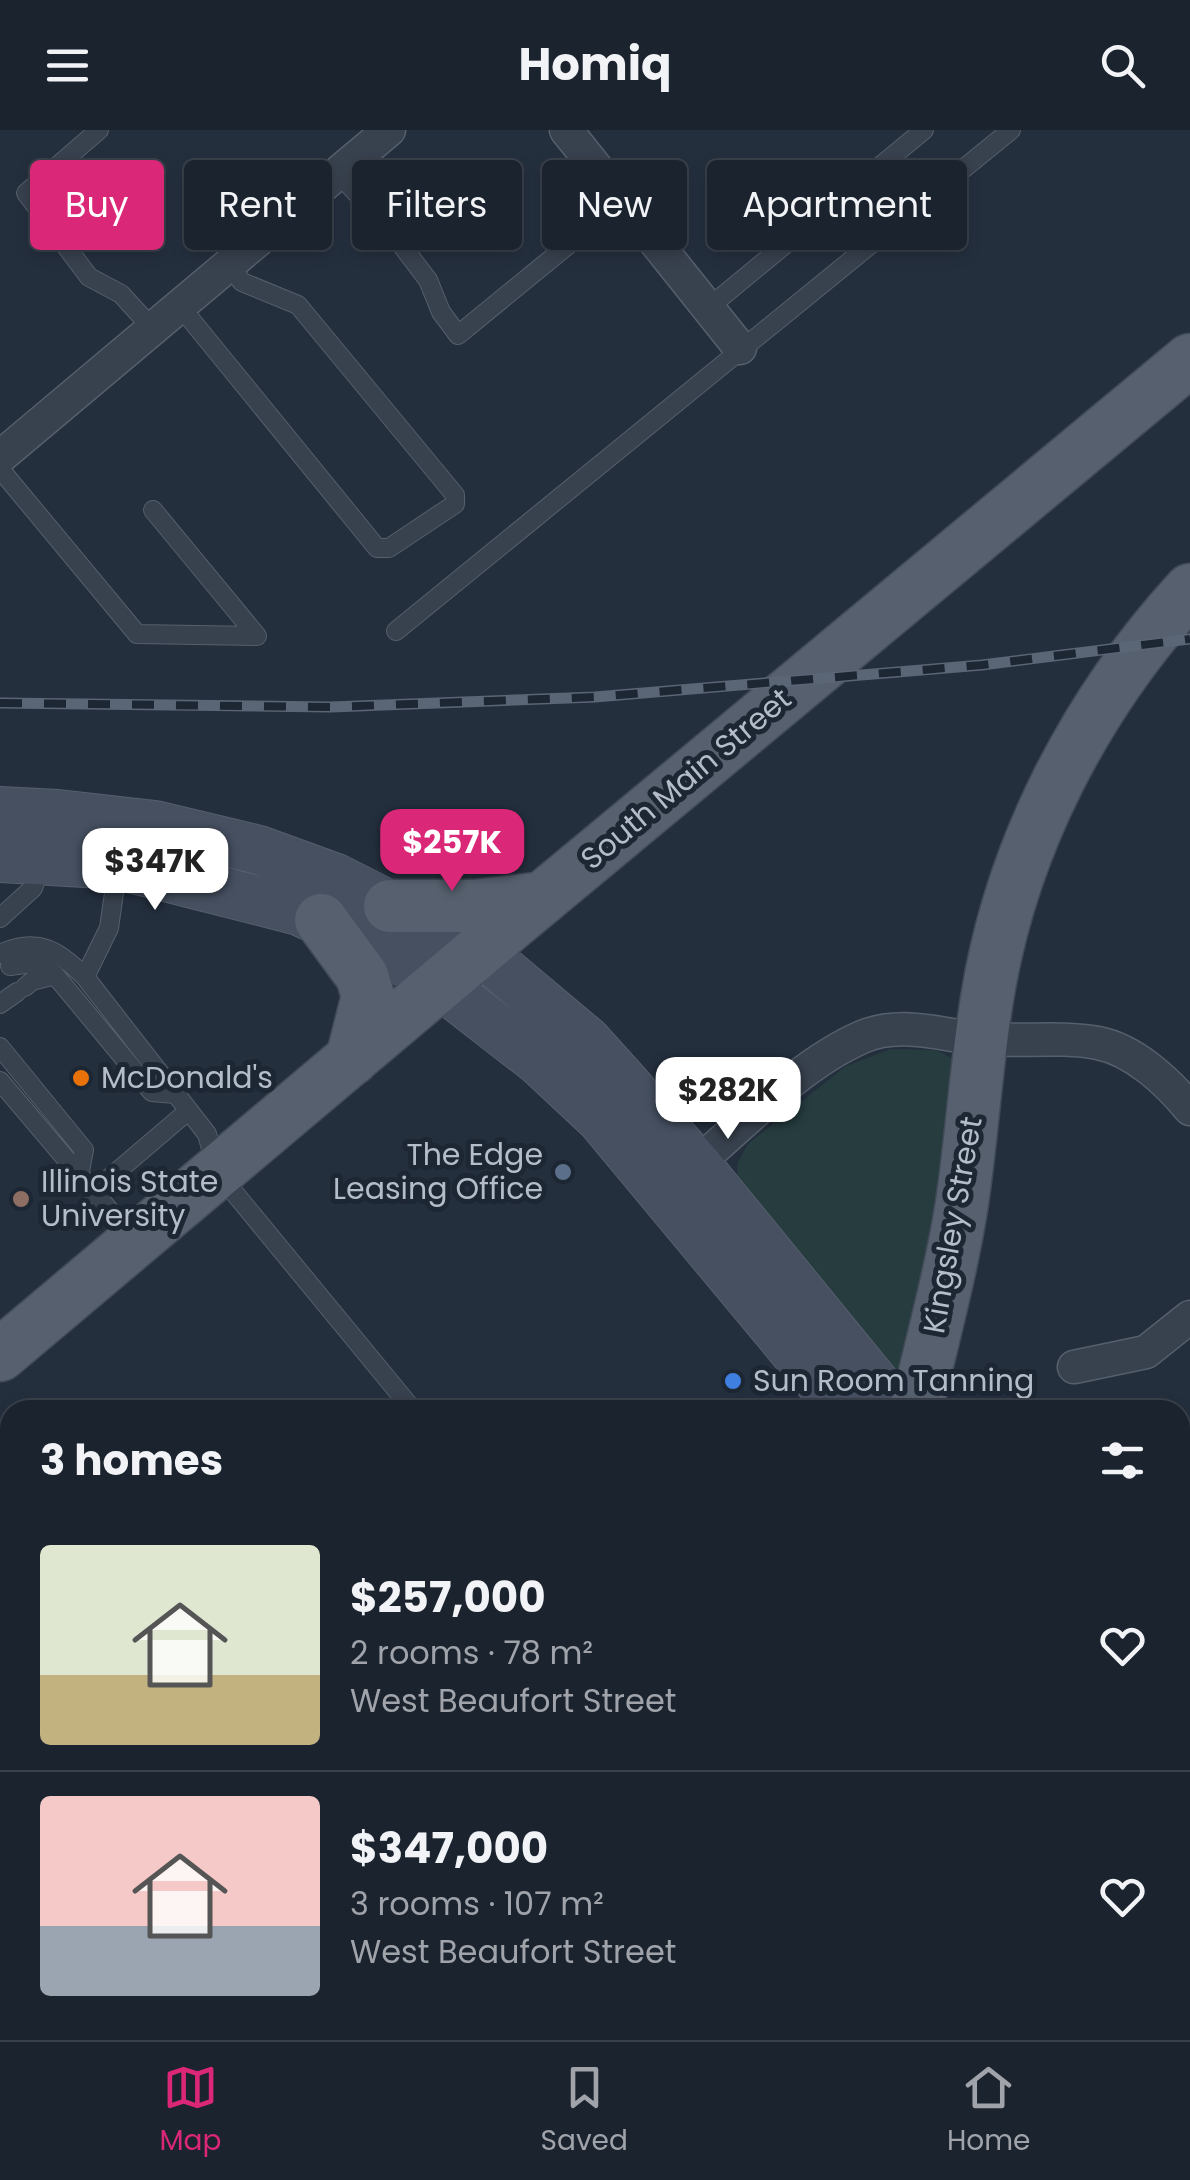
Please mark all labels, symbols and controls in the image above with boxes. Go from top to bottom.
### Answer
text: Homiq [518,33,672,96]
icon: menu [40,38,95,93]
icon: search [1095,38,1150,93]
chip: Buy [30,160,164,250]
chip: Rent [184,160,332,250]
chip: Filters [352,160,522,250]
chip: New [542,160,687,250]
chip: Apartment [707,160,967,250]
street label: South Main Street [571,678,800,880]
pin: $257K [382,809,522,894]
text: $257K [402,819,502,864]
pin: $347K [85,828,225,913]
text: $347K [104,838,206,883]
place label: McDonald's [101,1056,273,1099]
pin: $282K [658,1057,798,1142]
marker: McDonald's [70,1067,92,1089]
text: $282K [678,1067,778,1112]
street label: Kingsley Street [912,1113,993,1337]
place label: The Edge Leasing Office [333,1133,543,1210]
place label: Illinois State University [41,1160,218,1237]
marker: The Edge Leasing Office [552,1161,574,1183]
marker: Illinois State University [10,1188,32,1210]
place label: Sun Room Tanning [753,1359,1034,1402]
marker: Sun Room Tanning [722,1370,744,1392]
text: 3 homes [40,1431,223,1490]
icon: filters [1095,1433,1150,1488]
text: $257,000 [350,1568,546,1627]
icon: home [120,1585,240,1705]
icon: heart [1095,1618,1150,1673]
text: 2 rooms · 78 m² [350,1630,593,1675]
text: West Beaufort Street [350,1678,676,1723]
text: $347,000 [350,1819,548,1878]
icon: home [120,1836,240,1956]
icon: heart [1095,1869,1150,1924]
text: 3 rooms · 107 m² [350,1881,604,1926]
text: West Beaufort Street [350,1929,676,1974]
tab: Map [160,2060,221,2162]
tab: Saved [541,2060,628,2162]
tab: Home [947,2060,1030,2162]

